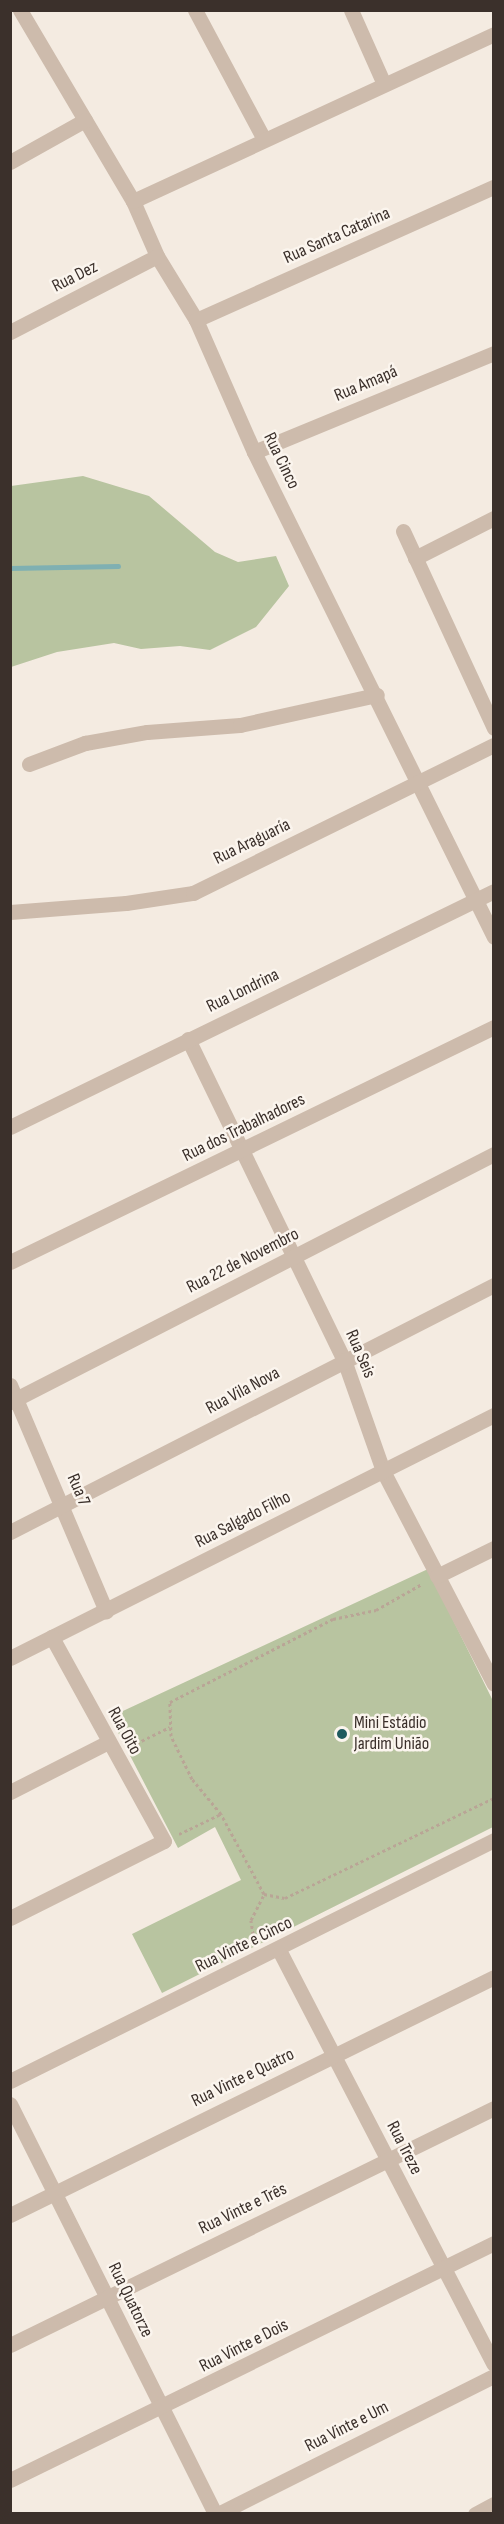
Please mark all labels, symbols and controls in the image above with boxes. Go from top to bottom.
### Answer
street label: Rua Santa Catarina [280,203,394,269]
street label: Rua Dez [49,256,101,298]
street label: Rua Amapá [331,361,401,407]
street label: Rua Cinco [258,429,304,493]
street label: Rua Araguaría [210,814,294,870]
street label: Rua Londrina [203,964,283,1018]
street label: Rua dos Trabalhadores [179,1089,309,1167]
street label: Rua 22 de Novembro [183,1223,303,1299]
street label: Rua Seis [340,1327,380,1381]
street label: Rua Vila Nova [202,1363,284,1419]
street label: Rua 7 [62,1471,94,1509]
street label: Rua Salgado Filho [192,1487,294,1553]
street label: Rua Oito [102,1704,146,1758]
place label: Mini Estádio Jardim União [354,1713,429,1756]
marker: Mini Estádio Jardim União [335,1727,349,1741]
street label: Rua Vinte e Cinco [192,1912,296,1978]
street label: Rua Vinte e Quatro [188,2044,298,2112]
street label: Rua Treze [381,2118,427,2178]
street label: Rua Vinte e Três [196,2178,290,2240]
street label: Rua Quatorze [103,2259,157,2341]
street label: Rua Vinte e Dois [196,2314,292,2378]
street label: Rua Vinte e Um [302,2397,392,2457]

